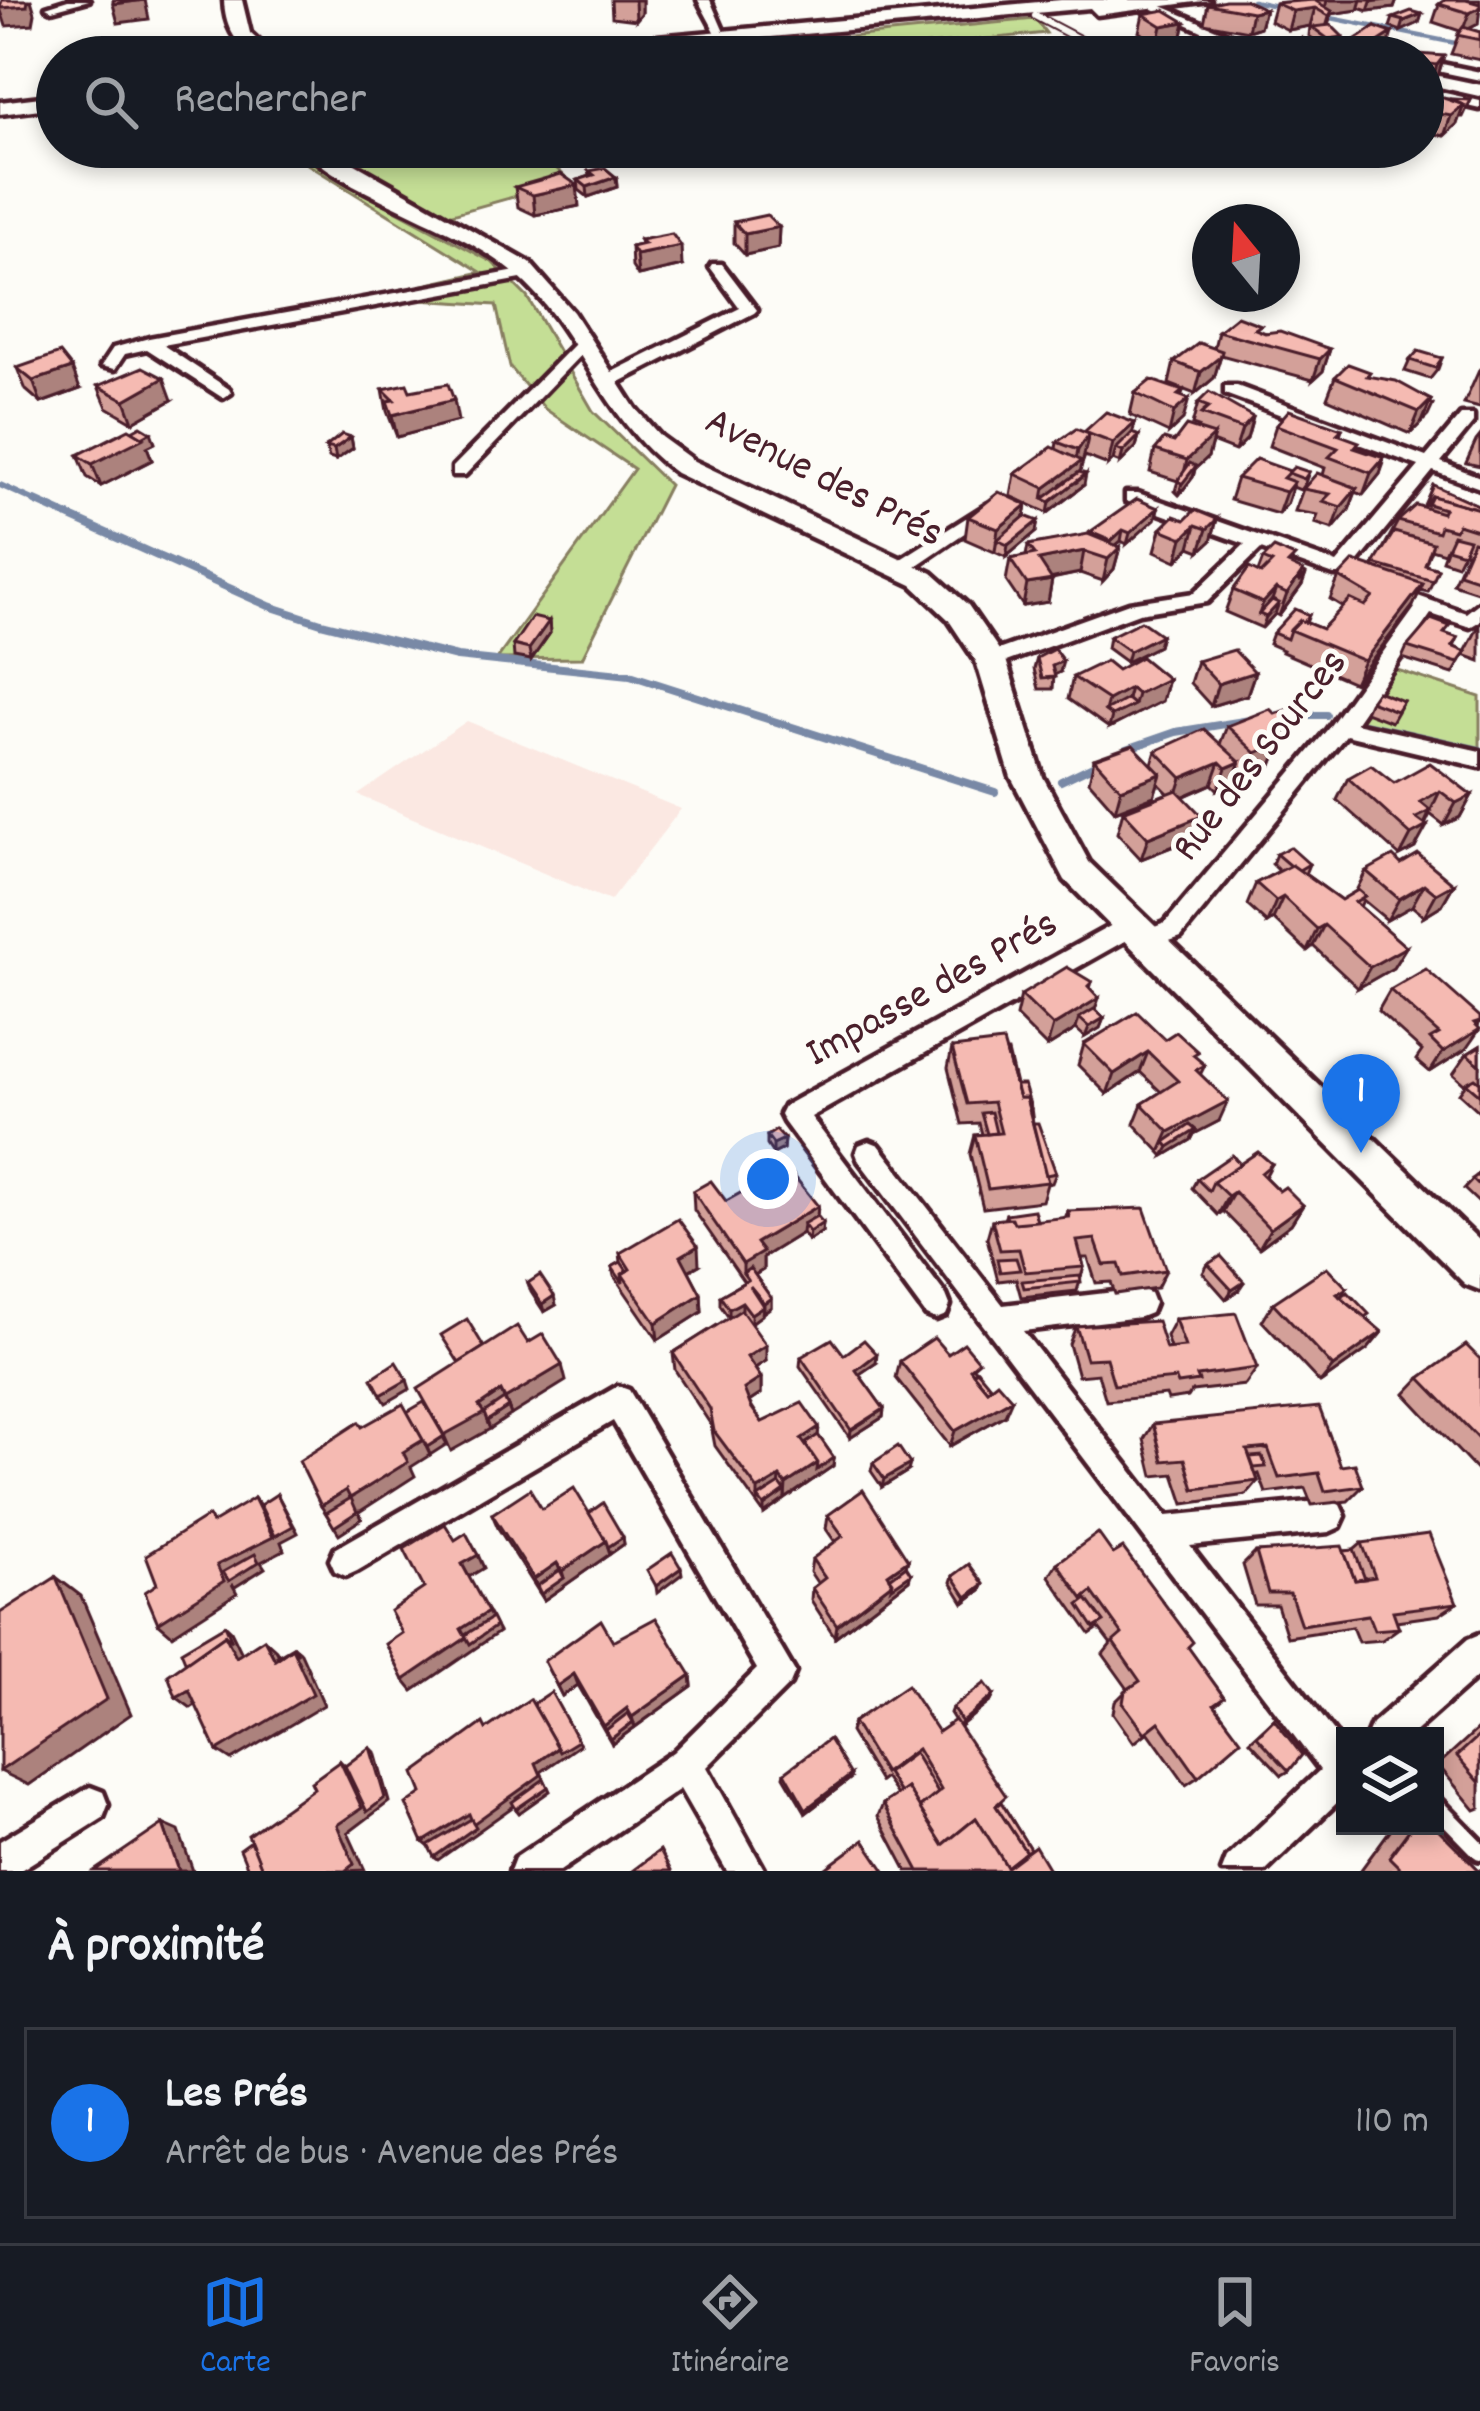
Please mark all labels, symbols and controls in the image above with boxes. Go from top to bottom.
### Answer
search box [36,36,1444,168]
icon: search [78,69,144,135]
text: Rechercher [174,70,366,134]
north arrow [1192,204,1300,312]
street label: Avenue des Prés [693,394,953,566]
street label: Rue des Sources [1160,638,1364,876]
street label: Impasse des Prés [796,897,1070,1085]
pin: 1 [1322,1054,1400,1153]
your location [738,1149,798,1209]
map controls [1336,1727,1444,1835]
button: layers [1336,1727,1444,1835]
text: À proximité [48,1913,265,1985]
text: Les Prés [165,2064,308,2128]
text: 1 [86,2096,94,2151]
text: 110 m [1355,2096,1429,2151]
text: Arrêt de bus · Avenue des Prés [165,2128,619,2183]
tab: Carte [200,2269,271,2388]
tab: Itinéraire [671,2269,789,2388]
tab: Favoris [1189,2269,1280,2388]

